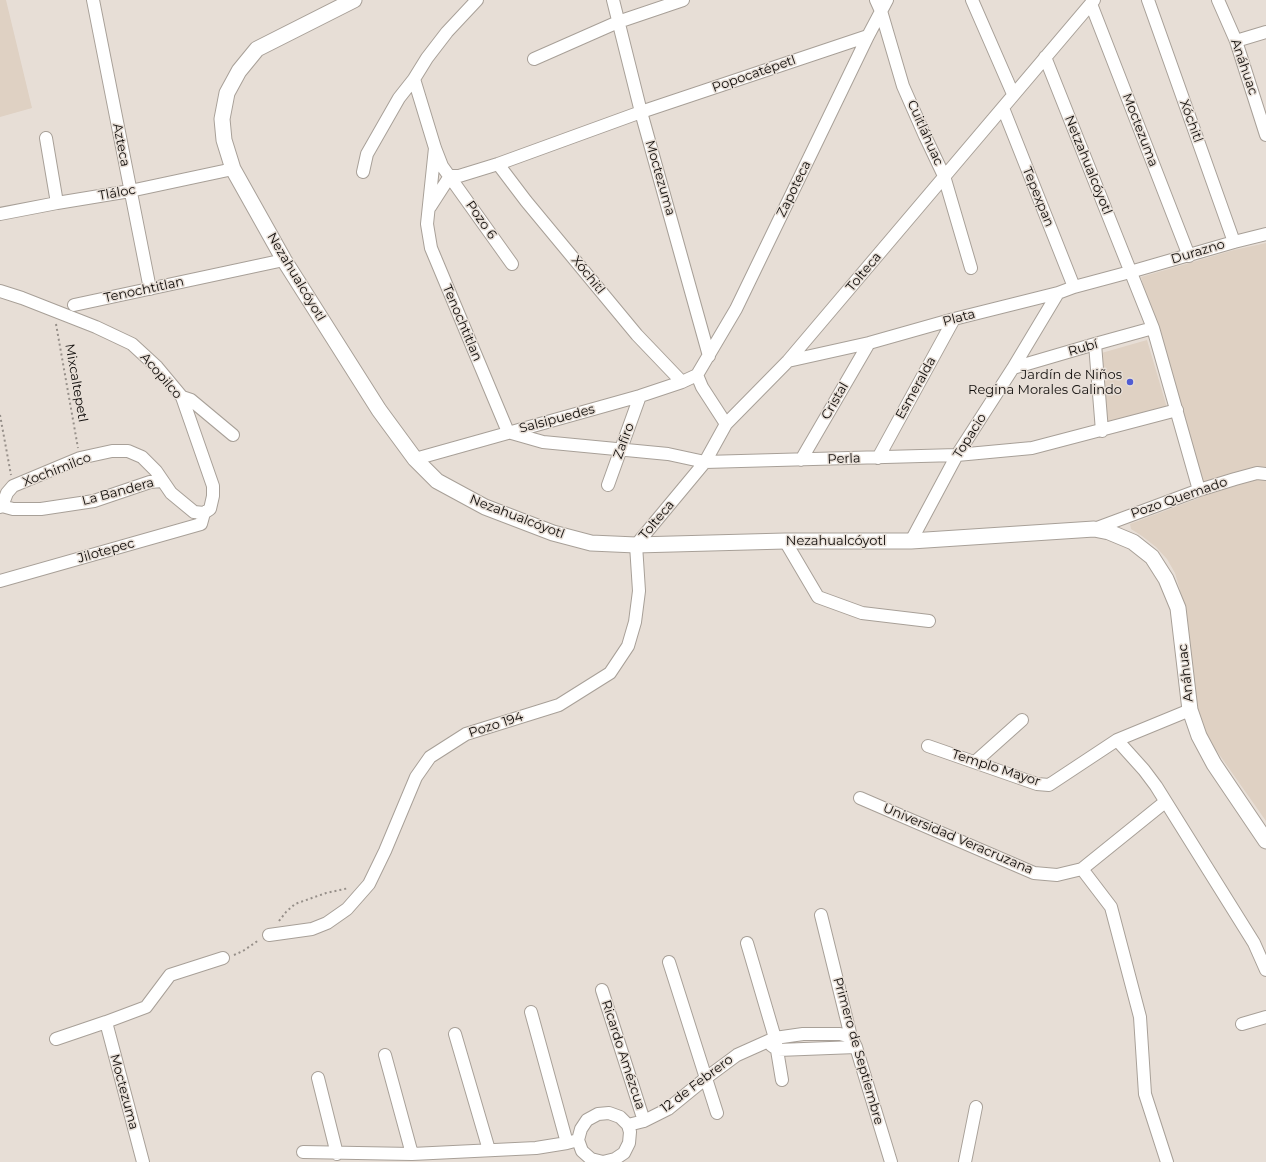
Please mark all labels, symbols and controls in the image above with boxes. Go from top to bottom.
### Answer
street label: Anáhuac [1227,37,1261,97]
street label: Popocatépetl [710,52,798,96]
street label: Moctezuma [1119,91,1161,169]
street label: Xóchitl [1176,97,1206,145]
street label: Cuitláhuac [904,98,946,168]
street label: Netzahualcóyotl [1061,113,1115,217]
street label: Azteca [109,122,133,168]
street label: Moctezuma [642,139,678,217]
street label: Zapoteca [774,158,814,220]
street label: Tepexpan [1019,165,1057,229]
street label: Tláloc [97,182,137,204]
street label: Pozo 6 [462,198,500,242]
street label: Nezahualcóyotl [263,230,329,324]
street label: Durazno [1169,236,1227,268]
street label: Tolteca [843,249,885,295]
street label: Xóchitl [568,253,608,297]
street label: Tenochtitlan [103,274,185,306]
street label: Tenochtitlan [439,282,485,364]
street label: Plata [941,306,977,330]
street label: Rubí [1066,336,1100,360]
street label: Mixcaltepetl [61,343,91,423]
street label: Acopilco [137,350,185,402]
street label: Esmeralda [892,354,940,422]
place label: Jardín de Niños Regina Morales Galindo [968,367,1122,398]
marker: Jardín de Niños Regina Morales Galindo [1125,377,1135,387]
street label: Cristal [818,380,852,422]
street label: Salsipuedes [518,401,596,437]
street label: Topacio [950,411,990,461]
street label: Zafiro [610,421,638,461]
street label: Xochimilco [21,450,93,490]
street label: Perla [827,451,861,467]
street label: Pozo Quemado [1129,474,1229,522]
street label: La Bandera [80,475,156,509]
street label: Nezahualcóyotl [467,492,567,542]
street label: Tolteca [636,497,678,543]
street label: Nezahualcóyotl [786,533,886,549]
street label: Jilotepec [76,535,136,567]
street label: Anáhuac [1175,643,1197,703]
street label: Pozo 194 [467,709,525,741]
street label: Templo Mayor [950,746,1042,790]
street label: Universidad Veracruzana [881,800,1035,878]
street label: Primero de Septiembre [829,975,887,1127]
street label: Ricardo Amézcua [598,998,648,1112]
street label: Moctezuma [106,1052,142,1132]
street label: 12 de Febrero [658,1052,736,1116]

